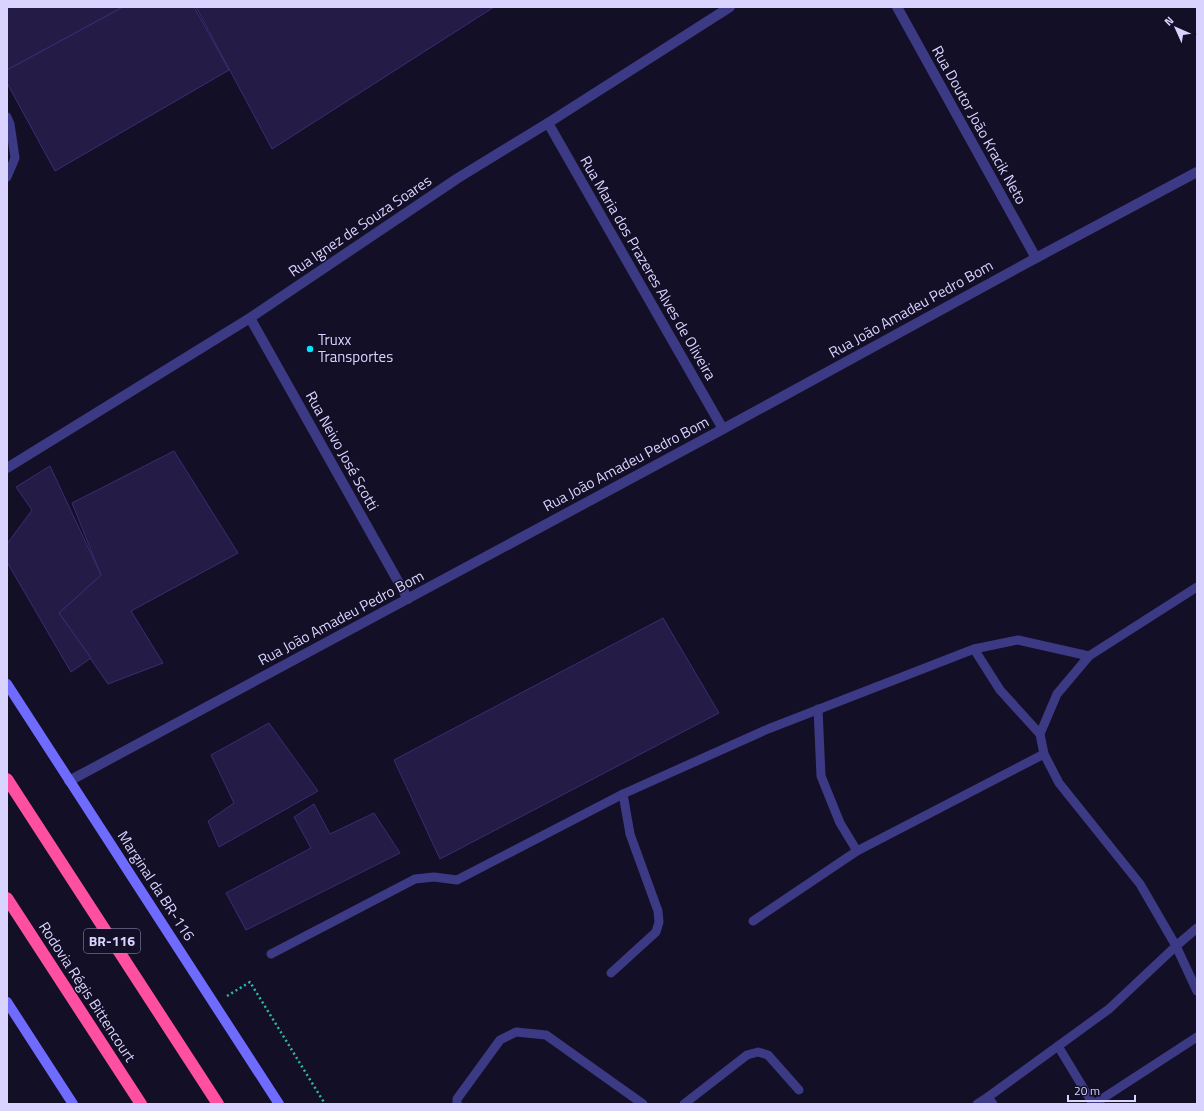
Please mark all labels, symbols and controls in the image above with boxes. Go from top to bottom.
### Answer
north arrow [1156,8,1196,48]
text: N [1161,13,1177,29]
street label: Rua Doutor João Kracik Neto [926,41,1033,208]
street label: Rua Maria dos Prazeres Alves de Oliveira [575,151,723,385]
street label: Rua Ignez de Souza Soares [283,169,436,282]
street label: Rua João Amadeu Pedro Bom [824,254,997,363]
place label: Truxx Transportes [318,328,393,368]
marker: Truxx Transportes [305,344,315,354]
street label: Rua Neivo José Scotti [300,387,385,515]
street label: Rua João Amadeu Pedro Bom [539,410,713,517]
street label: Rua João Amadeu Pedro Bom [254,564,428,671]
street label: Marginal da BR-116 [112,826,201,945]
street label: Rodovia Régis Bittencourt [33,917,142,1067]
road number: BR-116 [84,929,140,953]
scale bar [1068,1077,1135,1103]
text: 20 m [1074,1081,1100,1100]

